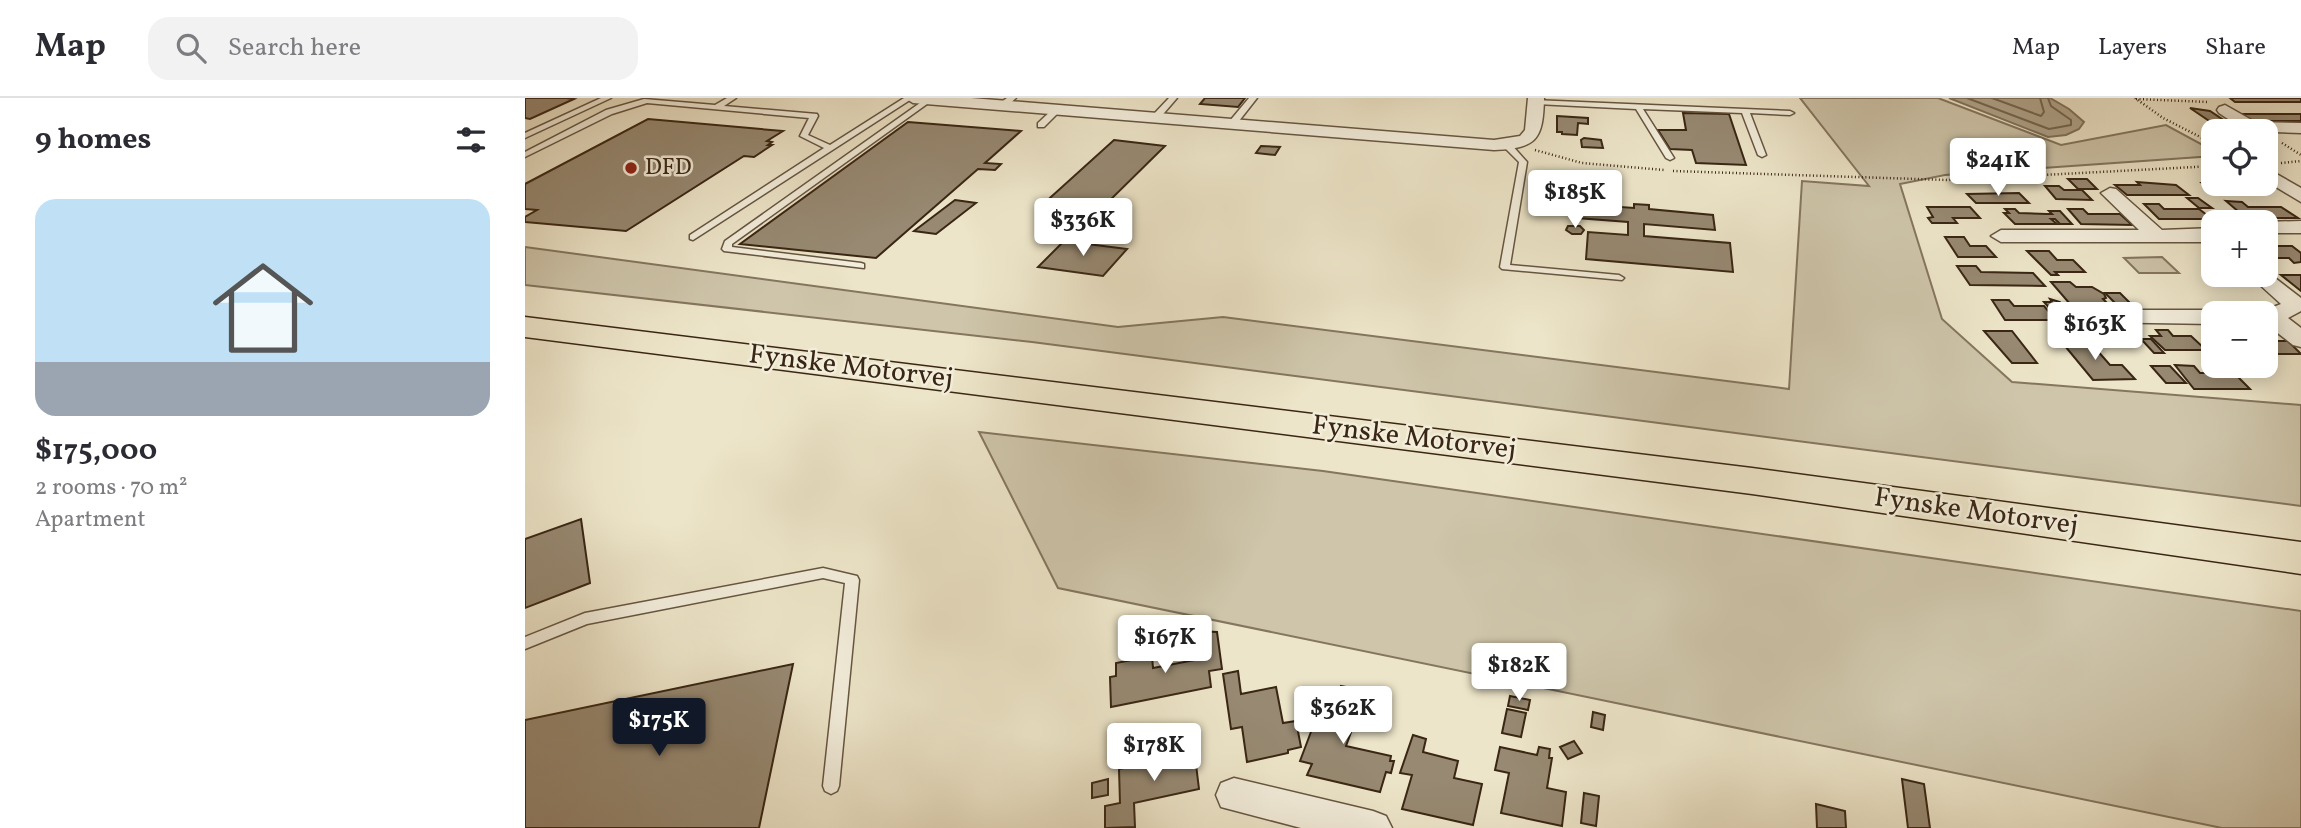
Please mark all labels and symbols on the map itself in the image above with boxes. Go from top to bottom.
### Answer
pin: $241K [1949,139,2047,198]
place label: DFD [645,152,691,184]
marker: DFD [623,160,639,176]
pin: $185K [1526,170,1624,230]
pin: $336K [1034,198,1132,258]
pin: $163K [2046,302,2144,362]
street label: Fynske Motorvej [747,335,955,399]
street label: Fynske Motorvej [1310,406,1518,470]
street label: Fynske Motorvej [1872,478,2080,546]
pin: $167K [1116,616,1214,675]
pin: $182K [1470,644,1568,703]
pin: $362K [1294,686,1392,746]
pin: $175K [610,698,708,758]
pin: $178K [1105,724,1203,783]

